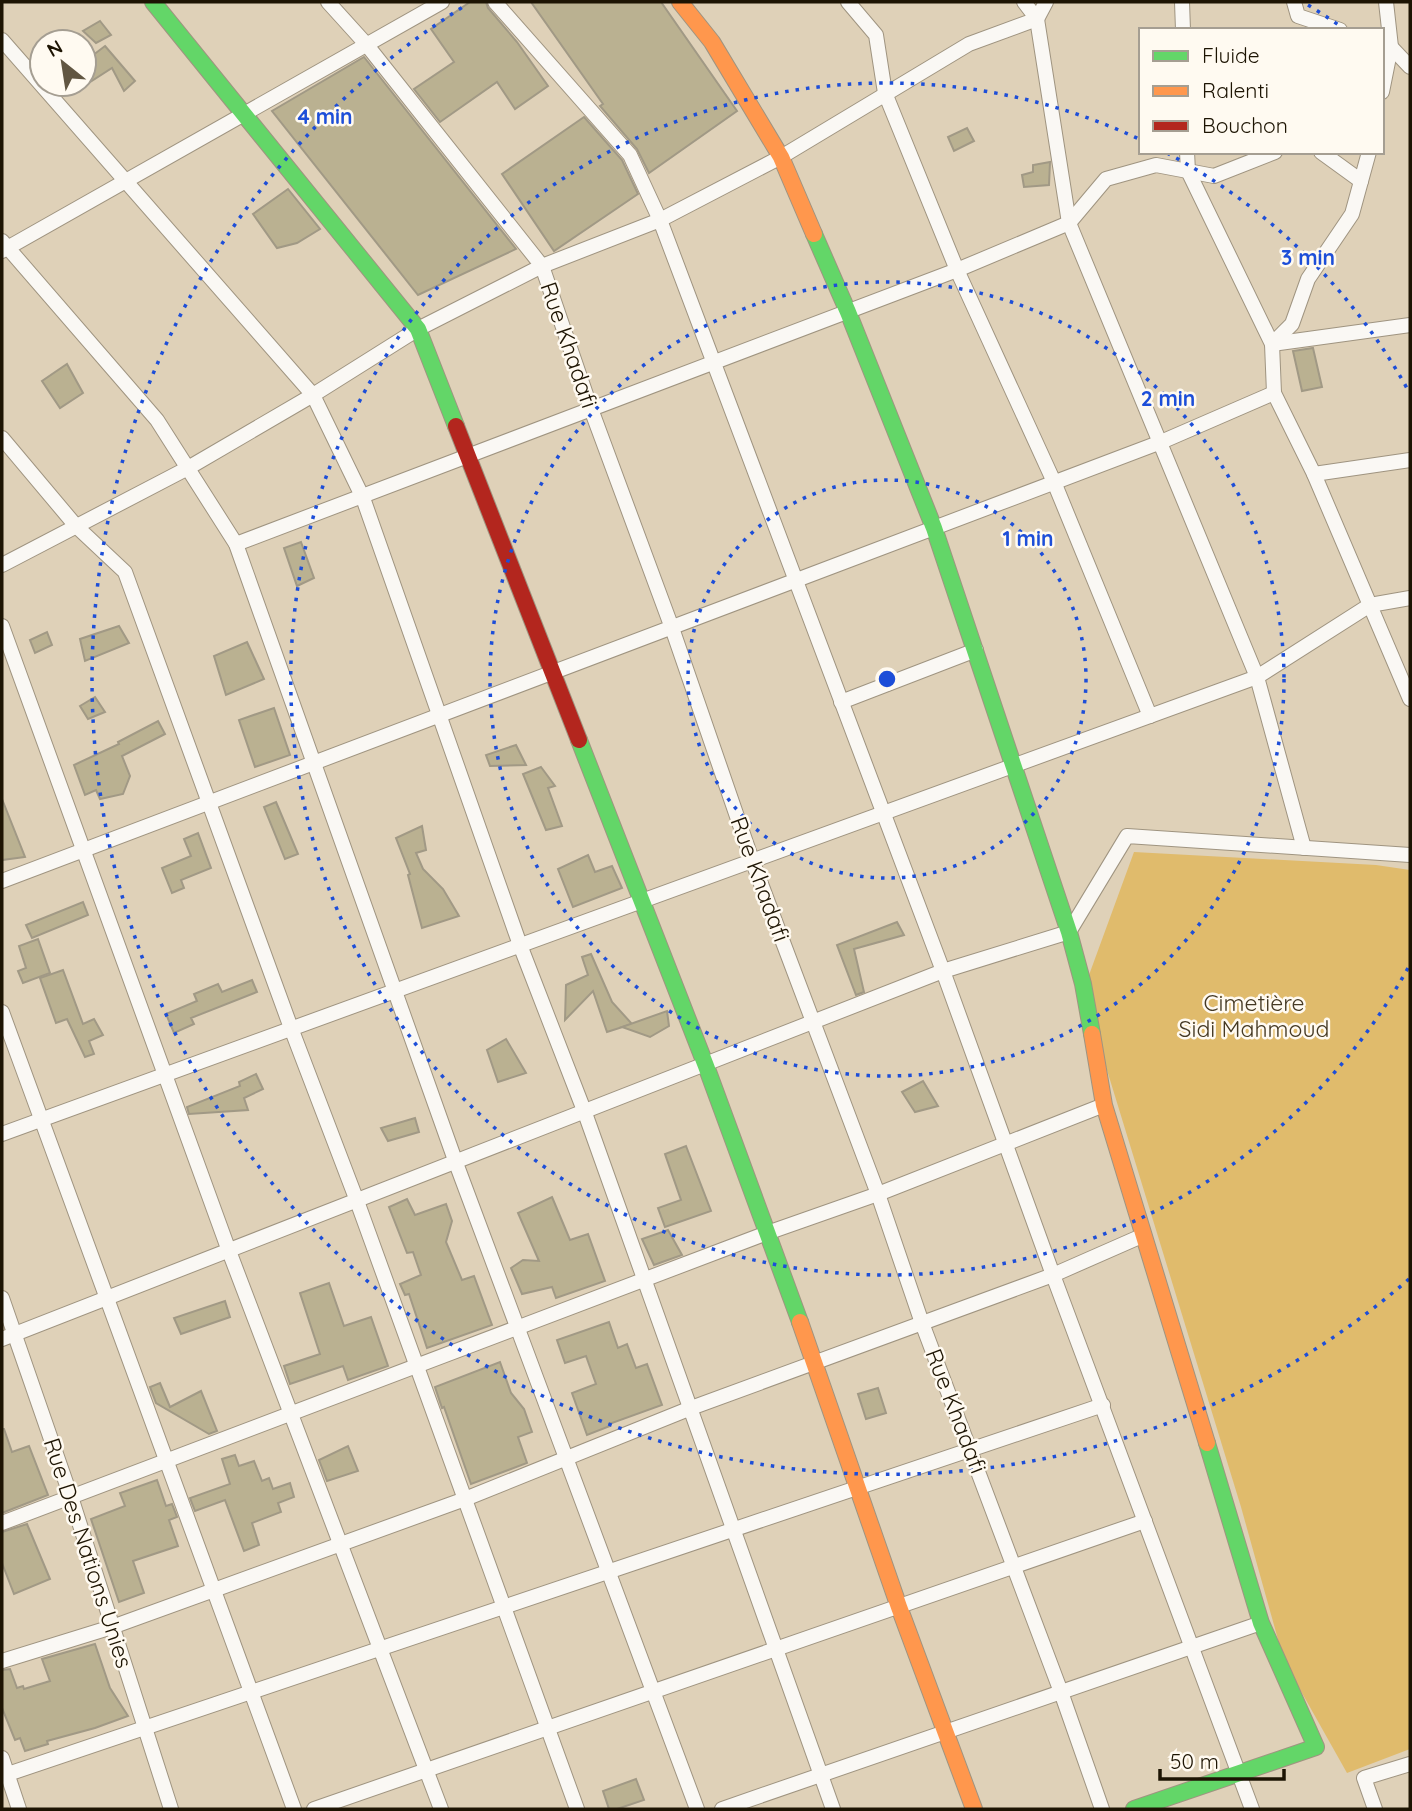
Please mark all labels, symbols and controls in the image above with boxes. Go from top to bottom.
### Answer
north arrow [28,28,98,98]
legend [1139,28,1384,154]
text: N [42,34,67,62]
text: Fluide [1202,42,1260,68]
text: Ralenti [1202,77,1269,103]
text: 4 min [297,103,353,129]
text: Bouchon [1202,112,1288,138]
text: 3 min [1281,244,1335,270]
street label: Rue Khadafi [534,278,605,412]
text: 2 min [1141,385,1195,411]
text: 1 min [1003,525,1053,551]
centre of rings [875,667,899,691]
street label: Rue Khadafi [724,812,797,945]
park label: Cimetière Sidi Mahmoud [1179,988,1329,1043]
street label: Rue Khadafi [919,1344,993,1477]
street label: Rue Des Nations Unies [38,1434,139,1672]
scale bar [1160,1738,1284,1782]
text: 50 m [1170,1748,1219,1774]

